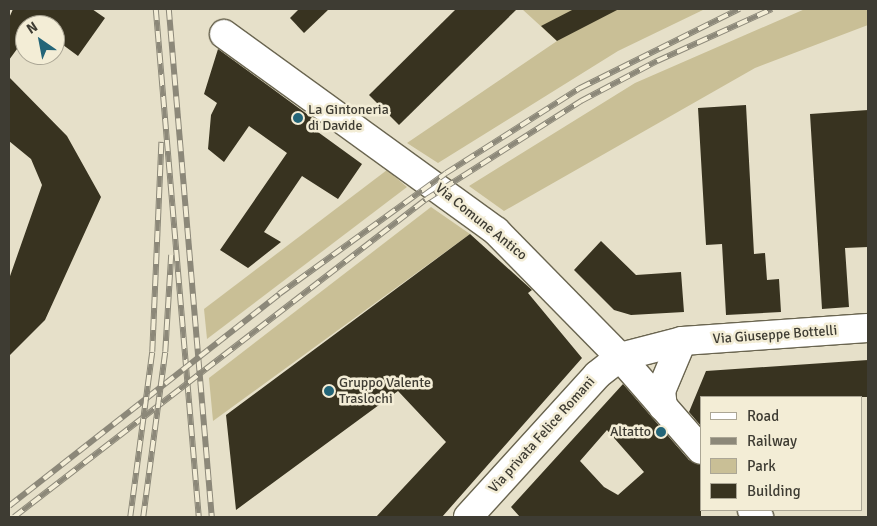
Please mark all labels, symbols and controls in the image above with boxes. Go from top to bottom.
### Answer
north arrow [15,15,65,65]
text: N [23,18,41,38]
place label: La Gintoneria di Davide [308,102,389,134]
marker: La Gintoneria di Davide [292,112,304,124]
street label: Via Comune Antico [432,180,530,264]
street label: Via Giuseppe Bottelli [712,322,838,348]
street label: Via privata Felice Romani [485,373,599,497]
place label: Gruppo Valente Traslochi [339,375,431,408]
marker: Gruppo Valente Traslochi [323,385,335,397]
legend [700,396,862,511]
text: Road [747,407,779,425]
place label: Altatto [610,424,651,440]
marker: Altatto [655,426,667,438]
text: Railway [747,432,797,450]
text: Park [747,457,776,475]
text: Building [747,482,801,500]

